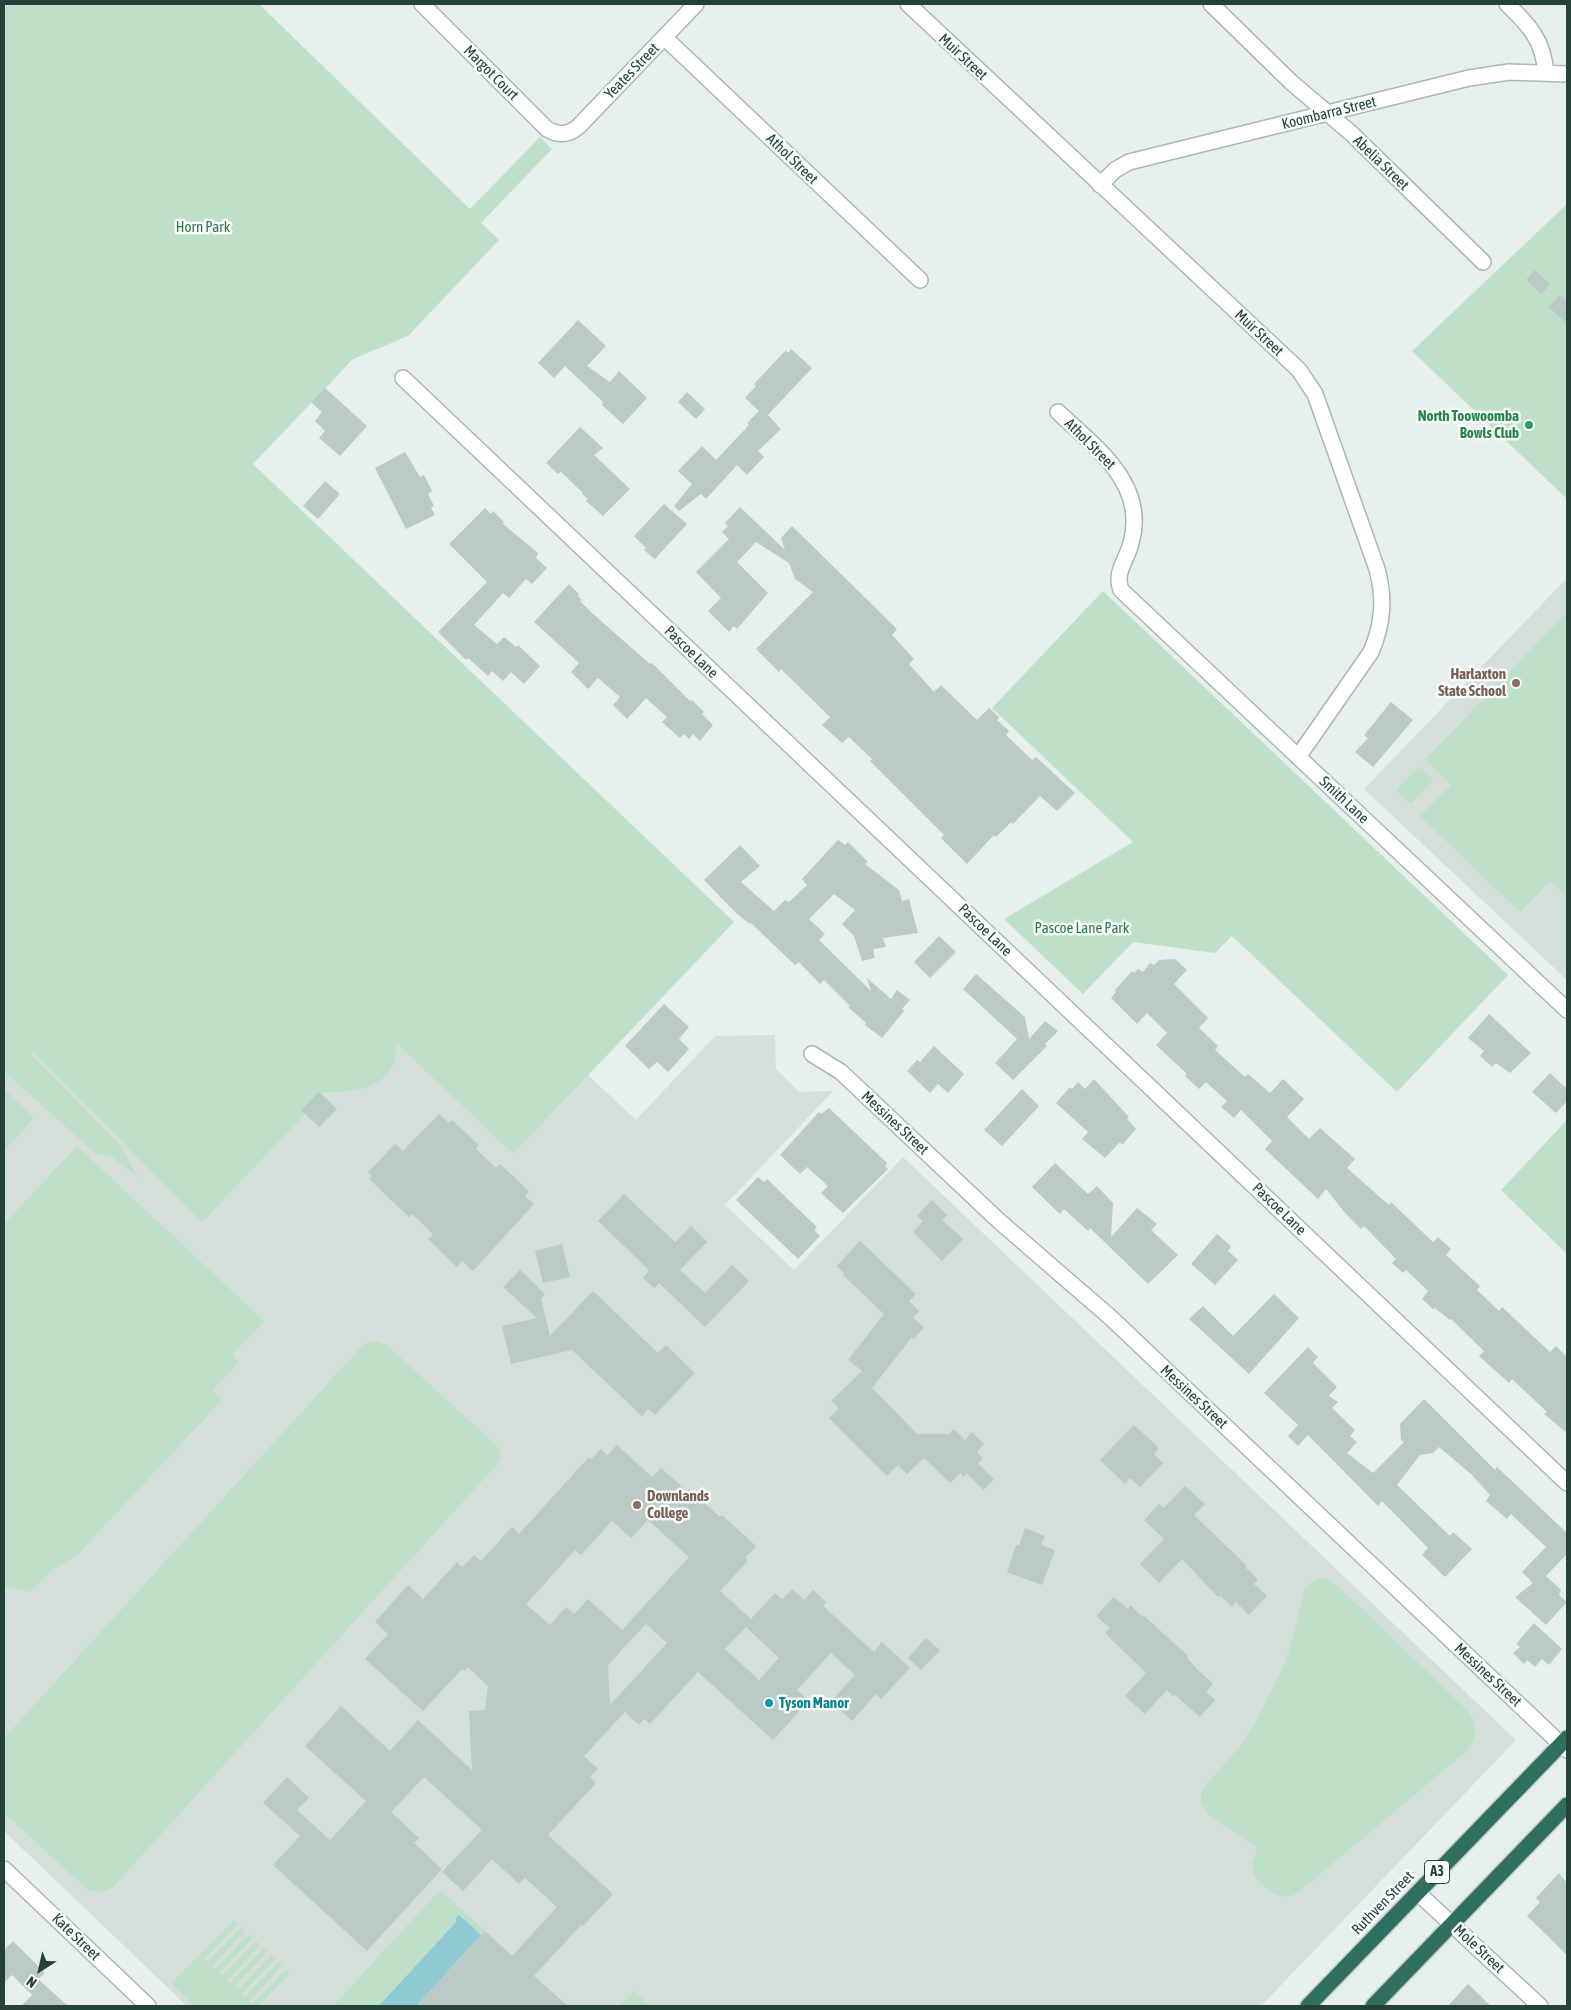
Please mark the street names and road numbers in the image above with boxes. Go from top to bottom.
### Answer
street label: Muir Street [935,30,991,84]
street label: Yeates Street [601,39,663,103]
street label: Margot Court [460,42,522,104]
street label: Koombarra Street [1280,93,1378,133]
street label: Athol Street [762,130,822,188]
street label: Abelia Street [1349,132,1413,194]
street label: Muir Street [1231,306,1287,360]
street label: Athol Street [1061,415,1119,473]
street label: Pascoe Lane [660,622,722,682]
street label: Smith Lane [1316,773,1372,827]
street label: Pascoe Lane [954,900,1016,960]
street label: Messines Street [858,1087,932,1159]
street label: Pascoe Lane [1248,1179,1310,1239]
street label: Messines Street [1157,1361,1231,1433]
street label: Messines Street [1451,1639,1525,1711]
road number: A3 [1424,1860,1450,1884]
street label: Ruthven Street [1348,1867,1418,1939]
street label: Kate Street [48,1910,104,1964]
street label: Mole Street [1450,1921,1508,1977]

